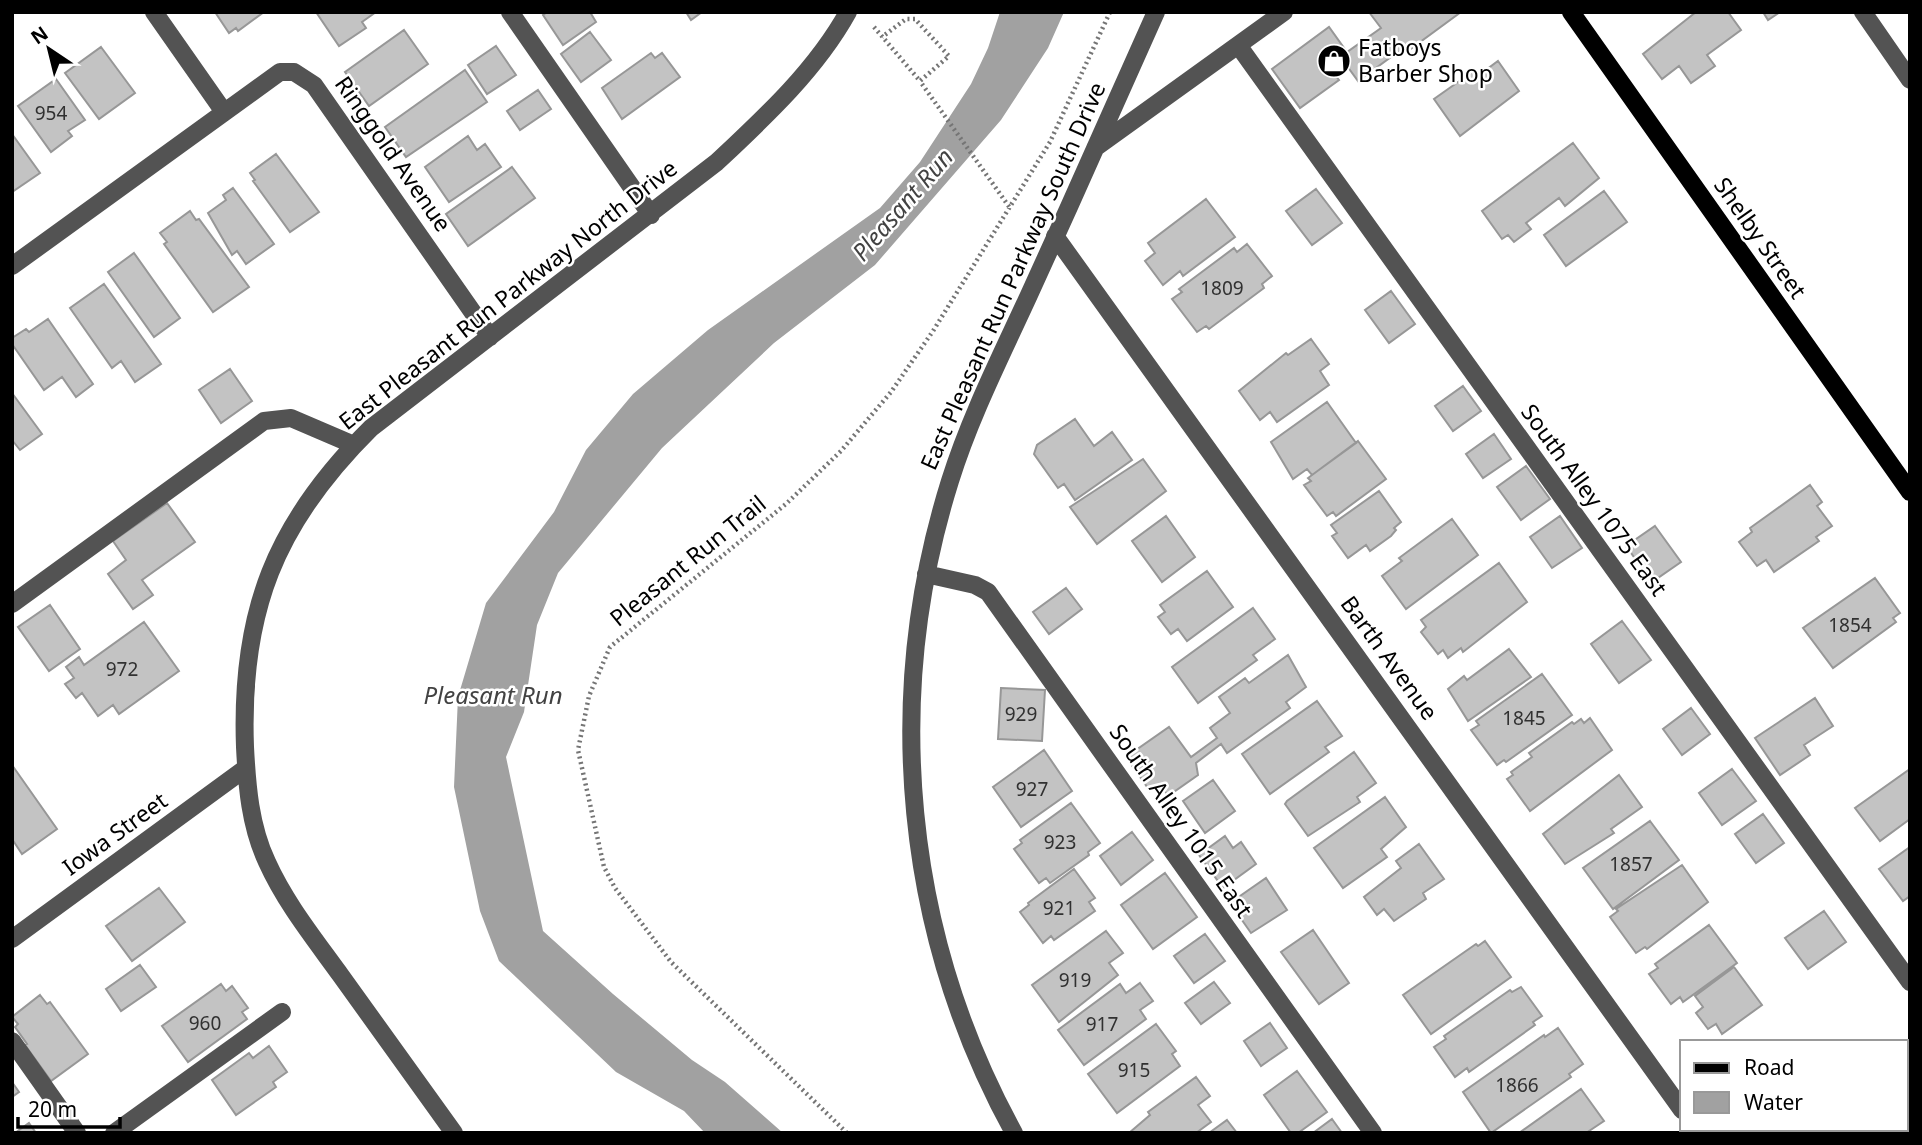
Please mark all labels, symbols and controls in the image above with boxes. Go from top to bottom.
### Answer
north arrow [14,14,84,84]
text: N [25,20,53,50]
place label: Fatboys Barber Shop [1358,31,1493,89]
shop icon: Fatboys Barber Shop [1315,42,1353,80]
street label: Ringgold Avenue [328,69,460,238]
street label: East Pleasant Run Parkway South Drive [912,77,1112,475]
house number: 954 [35,100,67,126]
water label: Pleasant Run [844,141,960,267]
street label: East Pleasant Run Parkway North Drive [331,152,683,437]
street label: Shelby Street [1707,170,1814,305]
house number: 1809 [1200,275,1244,301]
street label: South Alley 1075 East [1514,397,1675,602]
street label: Pleasant Run Trail [603,487,772,633]
street label: Barth Avenue [1334,589,1446,726]
house number: 1854 [1828,612,1872,638]
house number: 972 [106,656,138,682]
water label: Pleasant Run [423,678,563,711]
house number: 929 [1005,701,1037,727]
house number: 1845 [1502,705,1546,731]
street label: South Alley 1015 East [1103,717,1261,924]
house number: 927 [1016,776,1048,802]
street label: Iowa Street [55,784,173,882]
house number: 923 [1044,829,1076,855]
house number: 1857 [1609,851,1653,877]
house number: 921 [1043,895,1075,921]
house number: 919 [1059,967,1091,993]
house number: 960 [189,1010,221,1036]
house number: 917 [1086,1011,1118,1037]
legend [1680,1040,1908,1131]
text: Road [1744,1053,1794,1081]
house number: 915 [1118,1057,1150,1083]
house number: 1866 [1495,1072,1539,1098]
scale bar [18,1086,119,1130]
text: Water [1744,1088,1803,1116]
text: 20 m [28,1095,77,1123]

